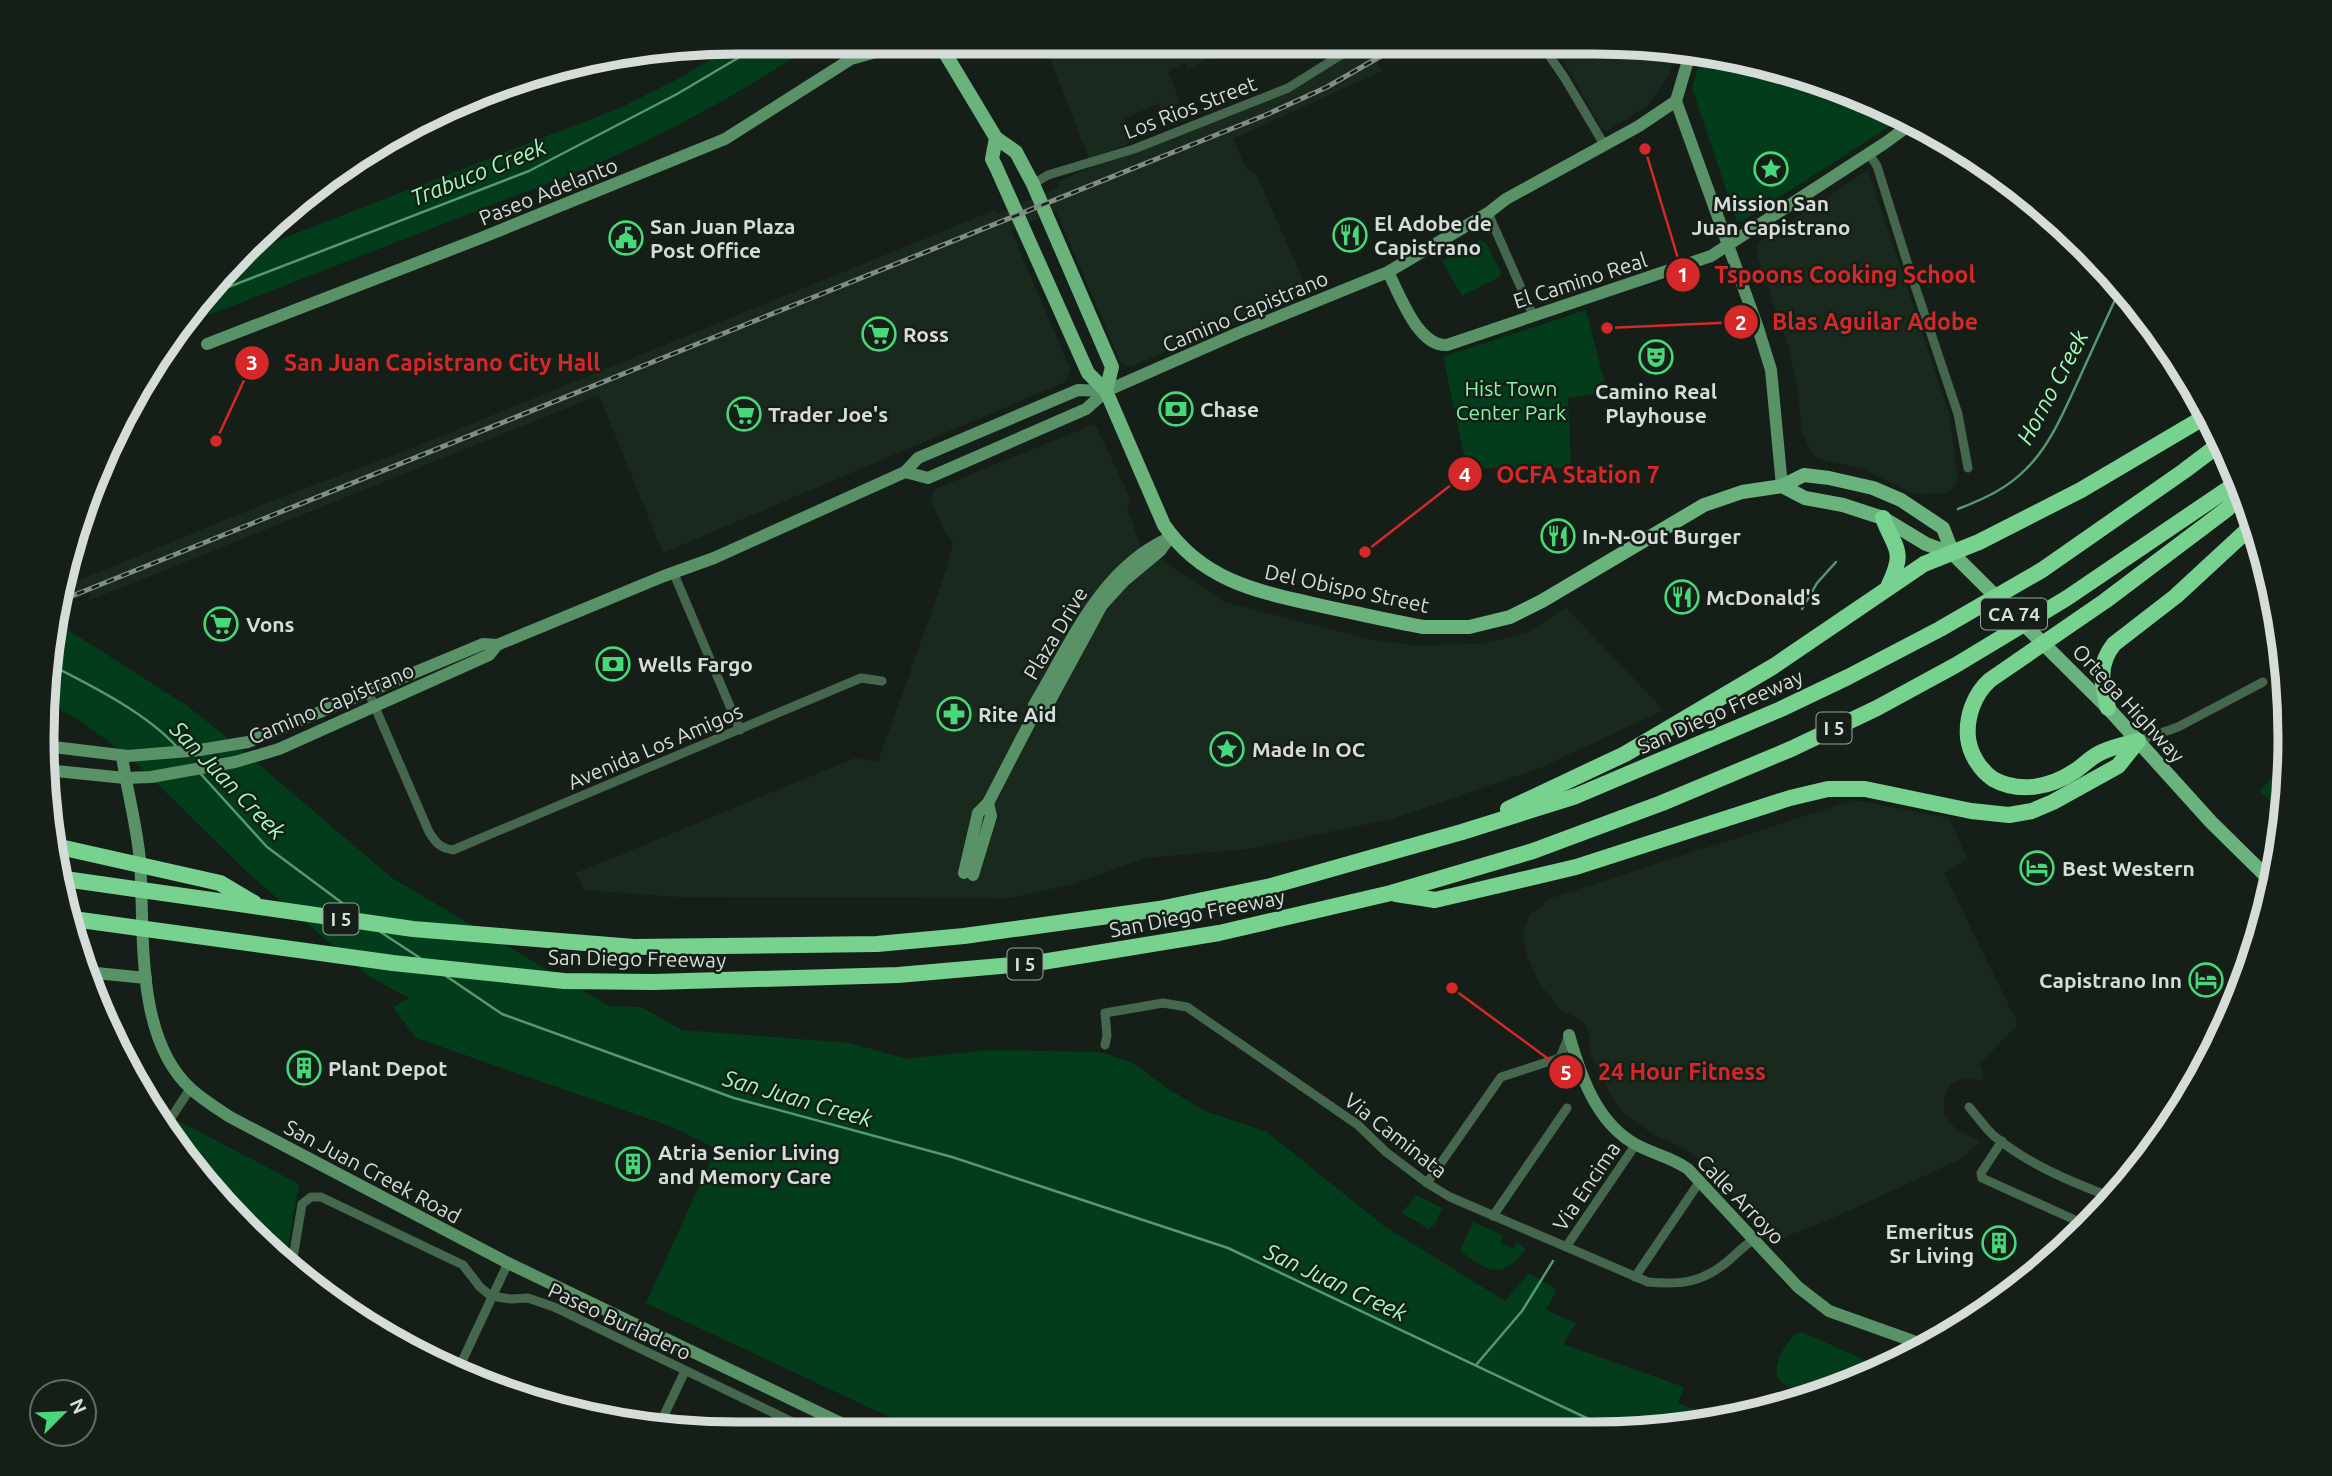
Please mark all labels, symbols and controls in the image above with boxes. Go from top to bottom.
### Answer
street label: Los Rios Street [1120,71,1260,143]
water label: Trabuco Creek [407,133,550,211]
place icon: Mission San Juan Capistrano [1752,150,1790,188]
street label: Paseo Adelanto [475,152,621,230]
place label: Mission San Juan Capistrano [1691,191,1851,239]
place label: El Adobe de Capistrano [1374,211,1492,259]
place label: San Juan Plaza Post Office [650,214,795,262]
restaurant icon: El Adobe de Capistrano [1331,216,1369,254]
public building icon: San Juan Plaza Post Office [607,219,645,257]
street label: El Camino Real [1510,247,1650,313]
callout: Tspoons Cooking School [1665,253,1989,297]
text: 1 [1677,262,1689,286]
text: Tspoons Cooking School [1715,262,1975,287]
street label: Camino Capistrano [1159,265,1331,357]
callout: Blas Aguilar Adobe [1723,300,1992,344]
text: Blas Aguilar Adobe [1772,309,1978,334]
text: 2 [1735,310,1747,334]
supermarket icon: Ross [860,315,898,353]
place label: Ross [903,322,949,346]
water label: Horno Creek [2012,326,2093,448]
theatre icon: Camino Real Playhouse [1637,338,1675,376]
callout: San Juan Capistrano City Hall [234,341,614,385]
text: 3 [246,350,258,374]
text: San Juan Capistrano City Hall [284,350,600,375]
park label: Hist Town Center Park [1456,376,1567,424]
place label: Camino Real Playhouse [1595,379,1717,427]
bank icon: Chase [1157,390,1195,428]
supermarket icon: Trader Joe's [725,395,763,433]
place label: Chase [1200,397,1259,421]
place label: Trader Joe's [768,402,888,426]
callout: OCFA Station 7 [1448,452,1674,496]
text: 4 [1459,462,1471,486]
text: OCFA Station 7 [1496,462,1660,487]
restaurant icon: In-N-Out Burger [1539,517,1577,555]
place label: In-N-Out Burger [1582,524,1741,548]
street label: Del Obispo Street [1263,559,1431,617]
restaurant icon: McDonald's [1663,578,1701,616]
street label: Plaza Drive [1018,582,1092,684]
place label: McDonald's [1706,585,1821,609]
road number: CA 74 [1981,598,2047,629]
supermarket icon: Vons [202,605,240,643]
place label: Vons [246,612,295,636]
street label: Ortega Highway [2068,639,2190,767]
bank icon: Wells Fargo [594,645,632,683]
place label: Wells Fargo [638,652,753,676]
street label: Camino Capistrano [245,657,417,749]
street label: San Diego Freeway [1634,664,1806,758]
pharmacy icon: Rite Aid [935,695,973,733]
street label: Avenida Los Amigos [564,698,746,794]
place label: Rite Aid [978,702,1057,726]
road number: I 5 [1816,712,1852,744]
water label: San Juan Creek [165,715,291,844]
place icon: Made In OC [1208,730,1246,768]
place label: Made In OC [1252,737,1365,761]
hotel icon: Best Western [2018,849,2056,887]
place label: Best Western [2062,856,2195,880]
street label: San Diego Freeway [1107,884,1287,942]
road number: I 5 [324,903,358,934]
street label: San Diego Freeway [548,944,726,972]
road number: I 5 [1007,948,1042,980]
hotel icon: Capistrano Inn [2187,961,2225,999]
place label: Capistrano Inn [2039,968,2182,992]
building icon: Plant Depot [285,1049,323,1087]
callout: 24 Hour Fitness [1549,1050,1780,1094]
place label: Plant Depot [328,1056,447,1080]
text: 24 Hour Fitness [1598,1059,1766,1084]
text: 5 [1560,1060,1572,1084]
water label: San Juan Creek [720,1064,876,1131]
street label: Via Caminata [1340,1088,1452,1182]
street label: San Juan Creek Road [281,1114,465,1228]
street label: Via Encima [1547,1137,1625,1235]
place label: Atria Senior Living and Memory Care [658,1140,840,1188]
building icon: Atria Senior Living and Memory Care [614,1145,652,1183]
street label: Calle Arroyo [1692,1149,1790,1249]
place label: Emeritus Sr Living [1886,1219,1974,1267]
building icon: Emeritus Sr Living [1980,1224,2018,1262]
water label: San Juan Creek [1260,1238,1411,1326]
street label: Paseo Burladero [545,1277,695,1365]
north arrow [28,1378,98,1448]
text: N [66,1395,91,1417]

